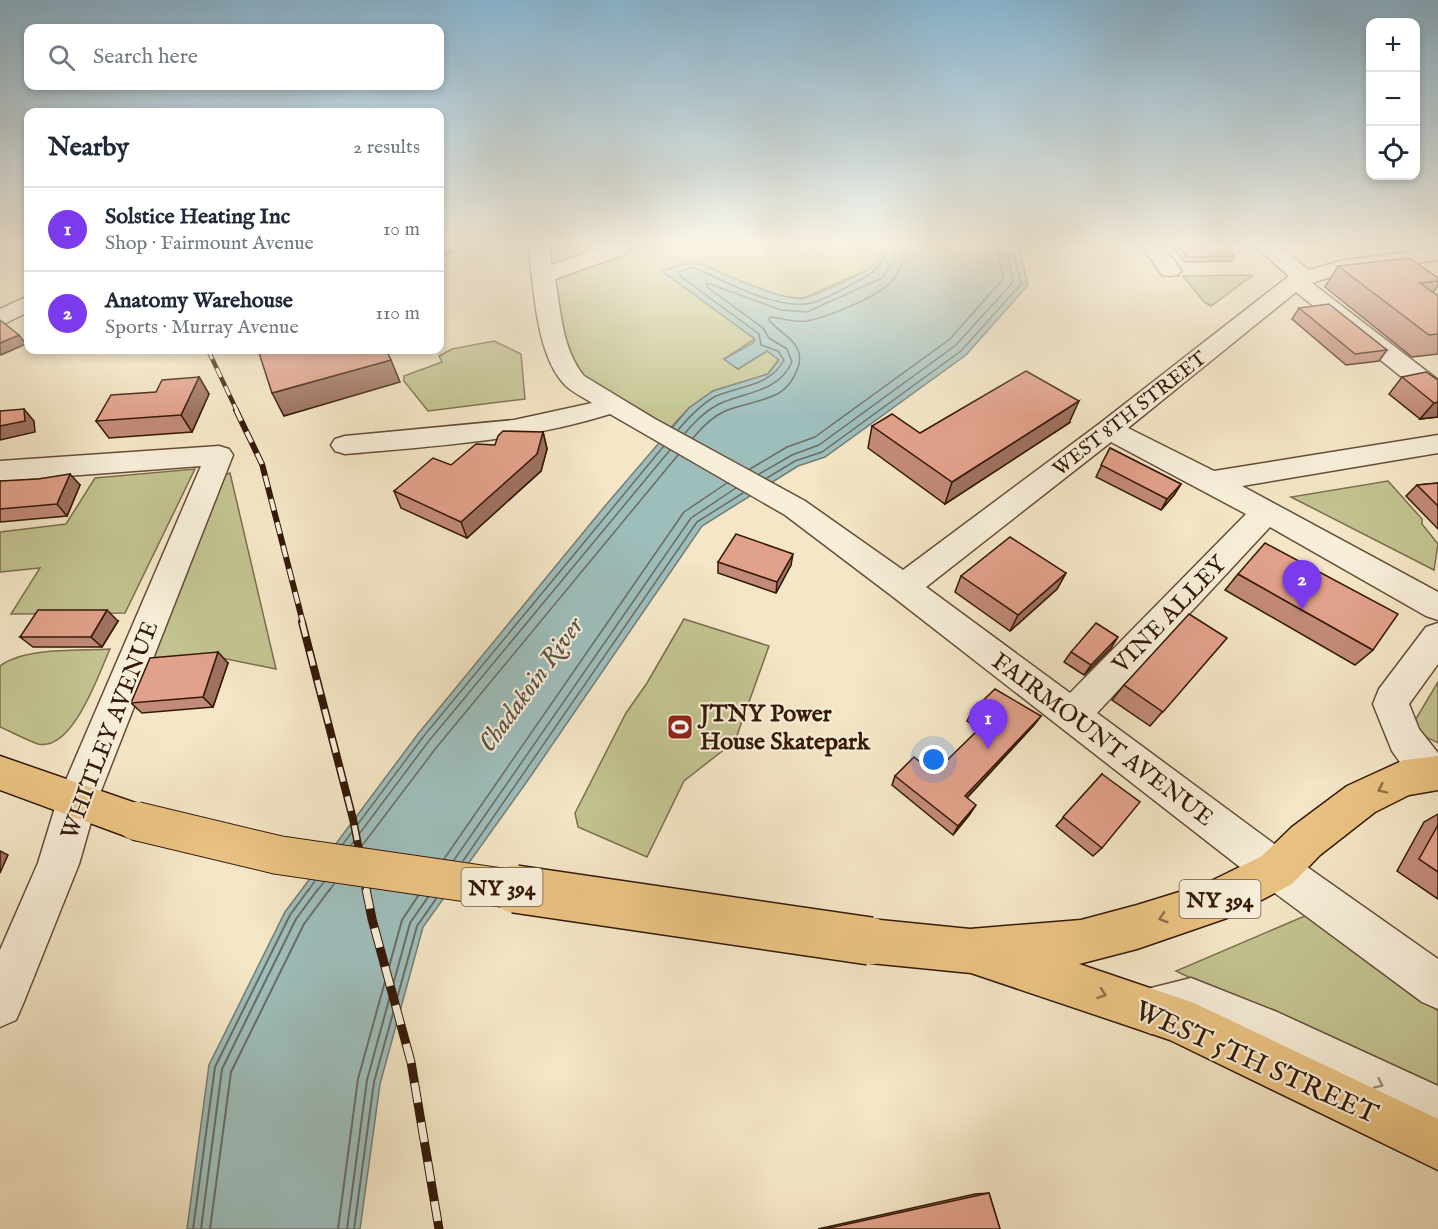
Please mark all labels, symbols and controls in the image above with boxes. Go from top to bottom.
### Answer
map controls [1366,18,1420,180]
button: + [1366,18,1420,72]
search box [24,24,444,90]
icon: search [45,41,78,74]
text: Search here [93,43,198,71]
button: − [1366,72,1420,126]
button: locate [1366,126,1420,180]
text: Nearby [48,131,129,164]
text: 2 results [353,135,420,160]
text: Solstice Heating Inc [105,203,290,231]
text: 1 [64,217,71,242]
text: 10 m [383,217,420,242]
text: Shop · Fairmount Avenue [105,231,314,256]
text: Anatomy Warehouse [105,287,293,315]
text: 2 [63,301,72,326]
text: 110 m [376,301,420,326]
text: Sports · Murray Avenue [105,315,299,340]
street label: WEST 8TH STREET [1048,346,1212,482]
street label: VINE ALLEY [1106,549,1235,681]
pin: 2 [1282,560,1322,610]
water label: Chadakoin River [471,610,592,759]
street label: WHITLEY AVENUE [54,617,166,844]
street label: FAIRMOUNT AVENUE [985,647,1219,834]
place label: JTNY Power House Skatepark [697,699,871,758]
pin: 1 [968,700,1008,749]
sports icon: JTNY Power House Skatepark [665,712,695,742]
your location [919,745,948,774]
one-way arrow [1378,781,1389,793]
road number: NY 394 [462,868,542,906]
road number: NY 394 [1180,880,1260,918]
one-way arrow [1158,911,1169,924]
one-way arrow [1096,987,1107,999]
street label: WEST 5TH STREET [1129,994,1384,1133]
one-way arrow [1373,1077,1384,1089]

